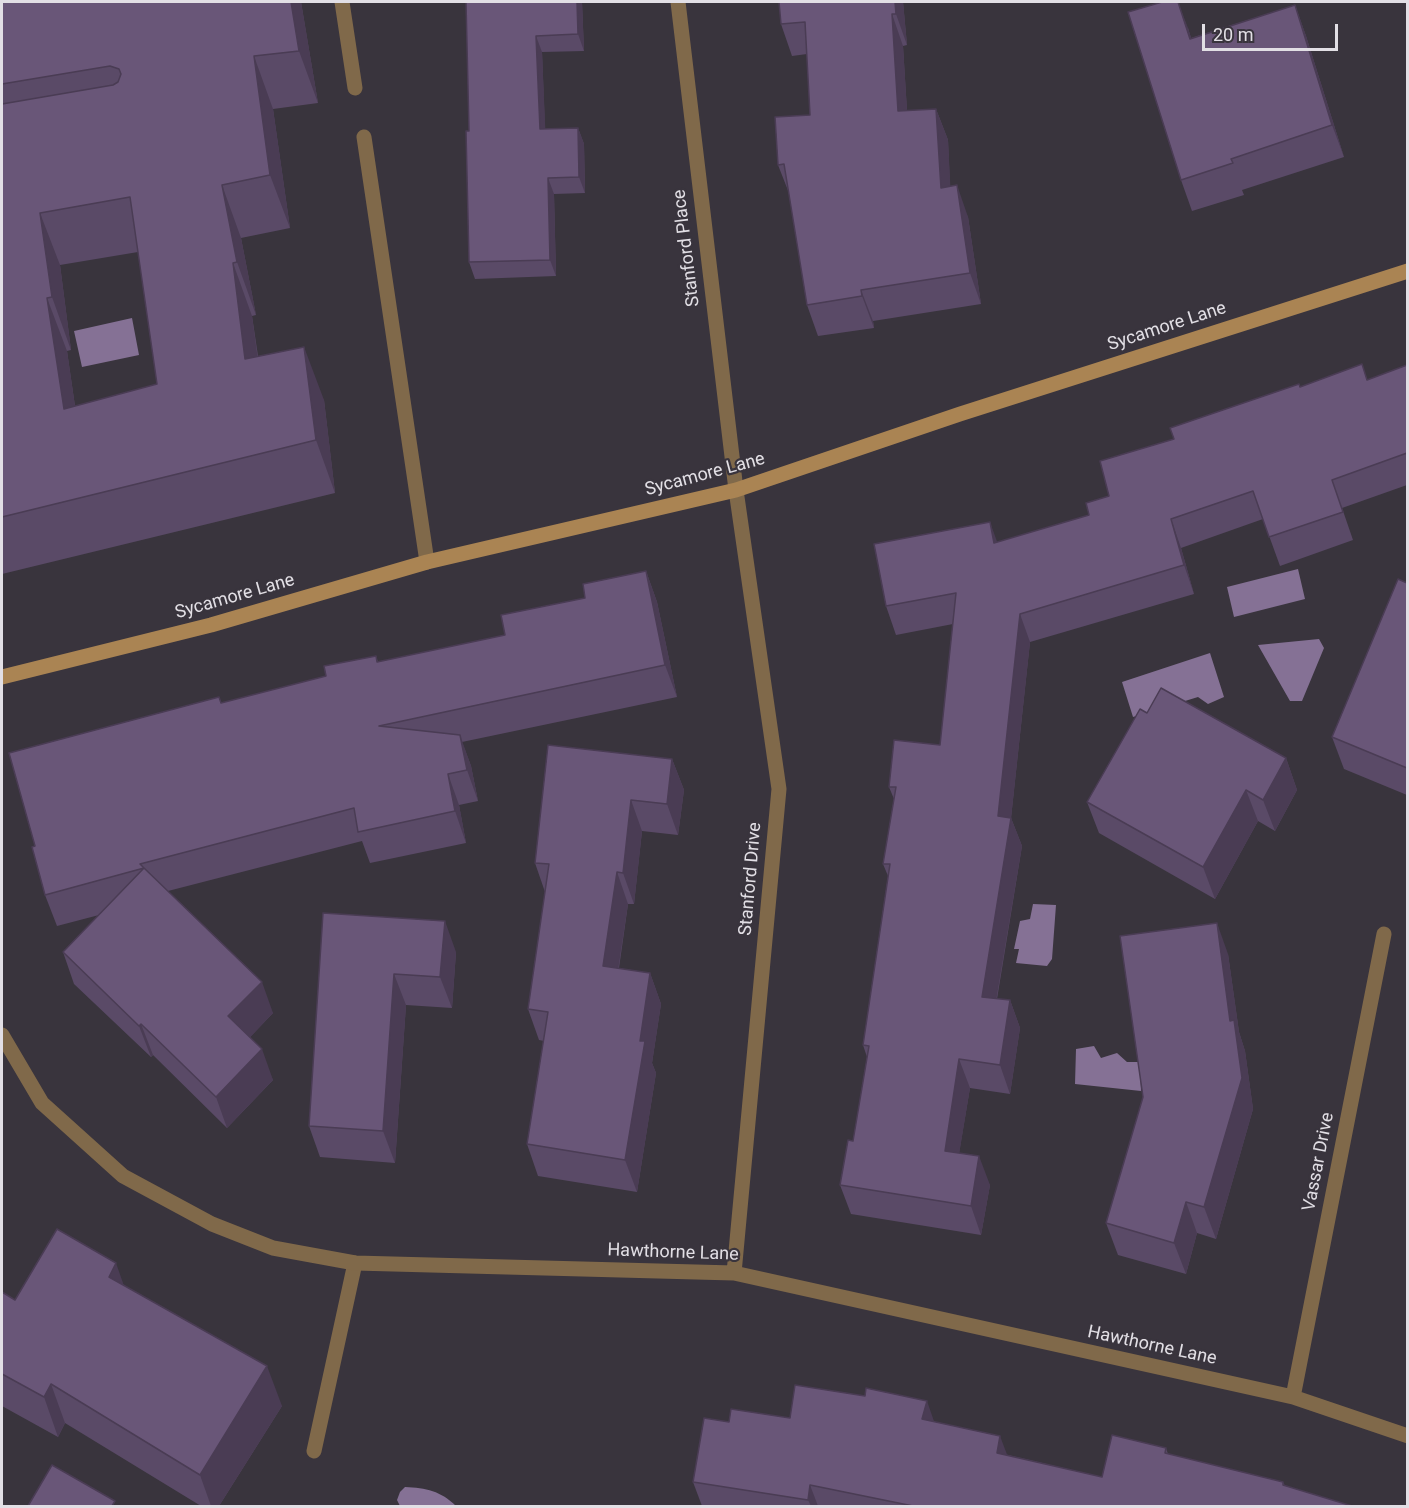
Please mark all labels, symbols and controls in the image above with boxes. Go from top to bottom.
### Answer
scale bar [1205,12,1342,50]
text: 20 m [1213,24,1253,45]
street label: Stanford Place [669,188,705,308]
street label: Sycamore Lane [1105,298,1229,356]
street label: Sycamore Lane [643,449,767,501]
street label: Sycamore Lane [173,570,297,624]
street label: Stanford Drive [735,821,767,937]
street label: Vassar Drive [1299,1111,1339,1213]
street label: Hawthorne Lane [607,1240,739,1266]
street label: Hawthorne Lane [1086,1322,1218,1370]

